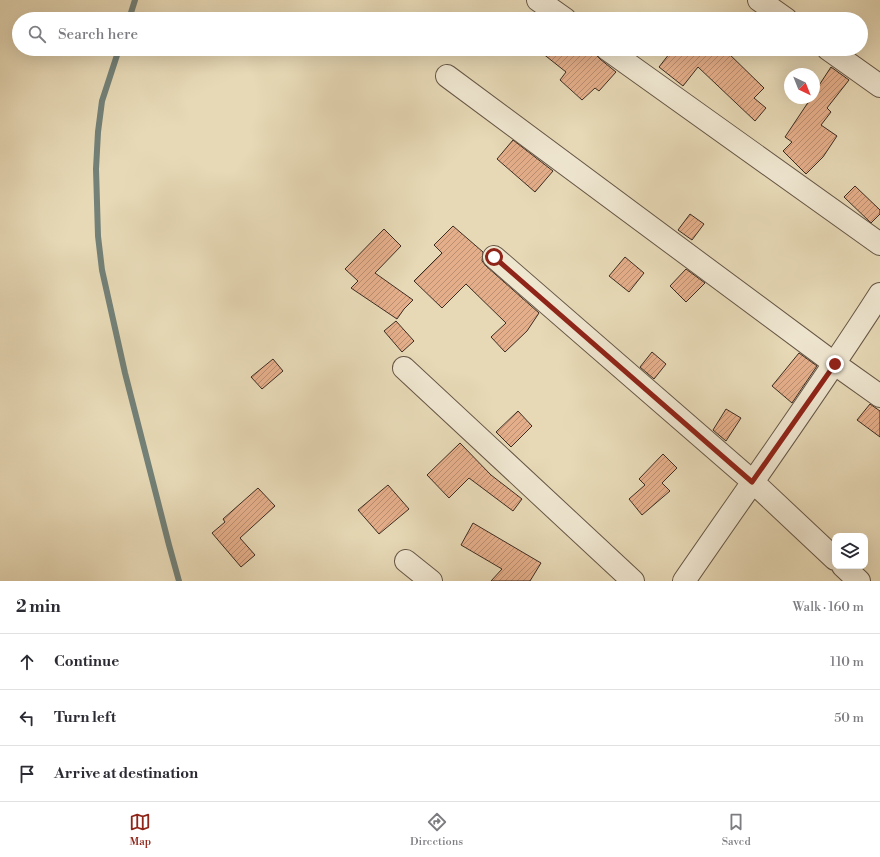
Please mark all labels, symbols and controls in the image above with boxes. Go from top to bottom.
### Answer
search box [12,12,868,56]
icon: search [26,23,48,45]
text: Search here [58,25,138,44]
north arrow [784,68,820,104]
route start [485,248,503,266]
route end [826,355,844,373]
map controls [832,533,868,569]
button: layers [832,533,868,569]
text: 2 min [16,596,61,618]
text: Walk · 160 m [793,599,864,615]
icon: ahead [16,651,38,673]
text: Continue [54,652,119,671]
text: 110 m [830,654,864,670]
icon: left [16,707,38,729]
text: Turn left [54,708,116,727]
text: 50 m [834,710,864,726]
icon: arrive [16,763,38,785]
text: Arrive at destination [54,764,198,783]
tab: Map [129,811,151,849]
tab: Directions [410,811,463,849]
tab: Saved [722,811,751,849]

